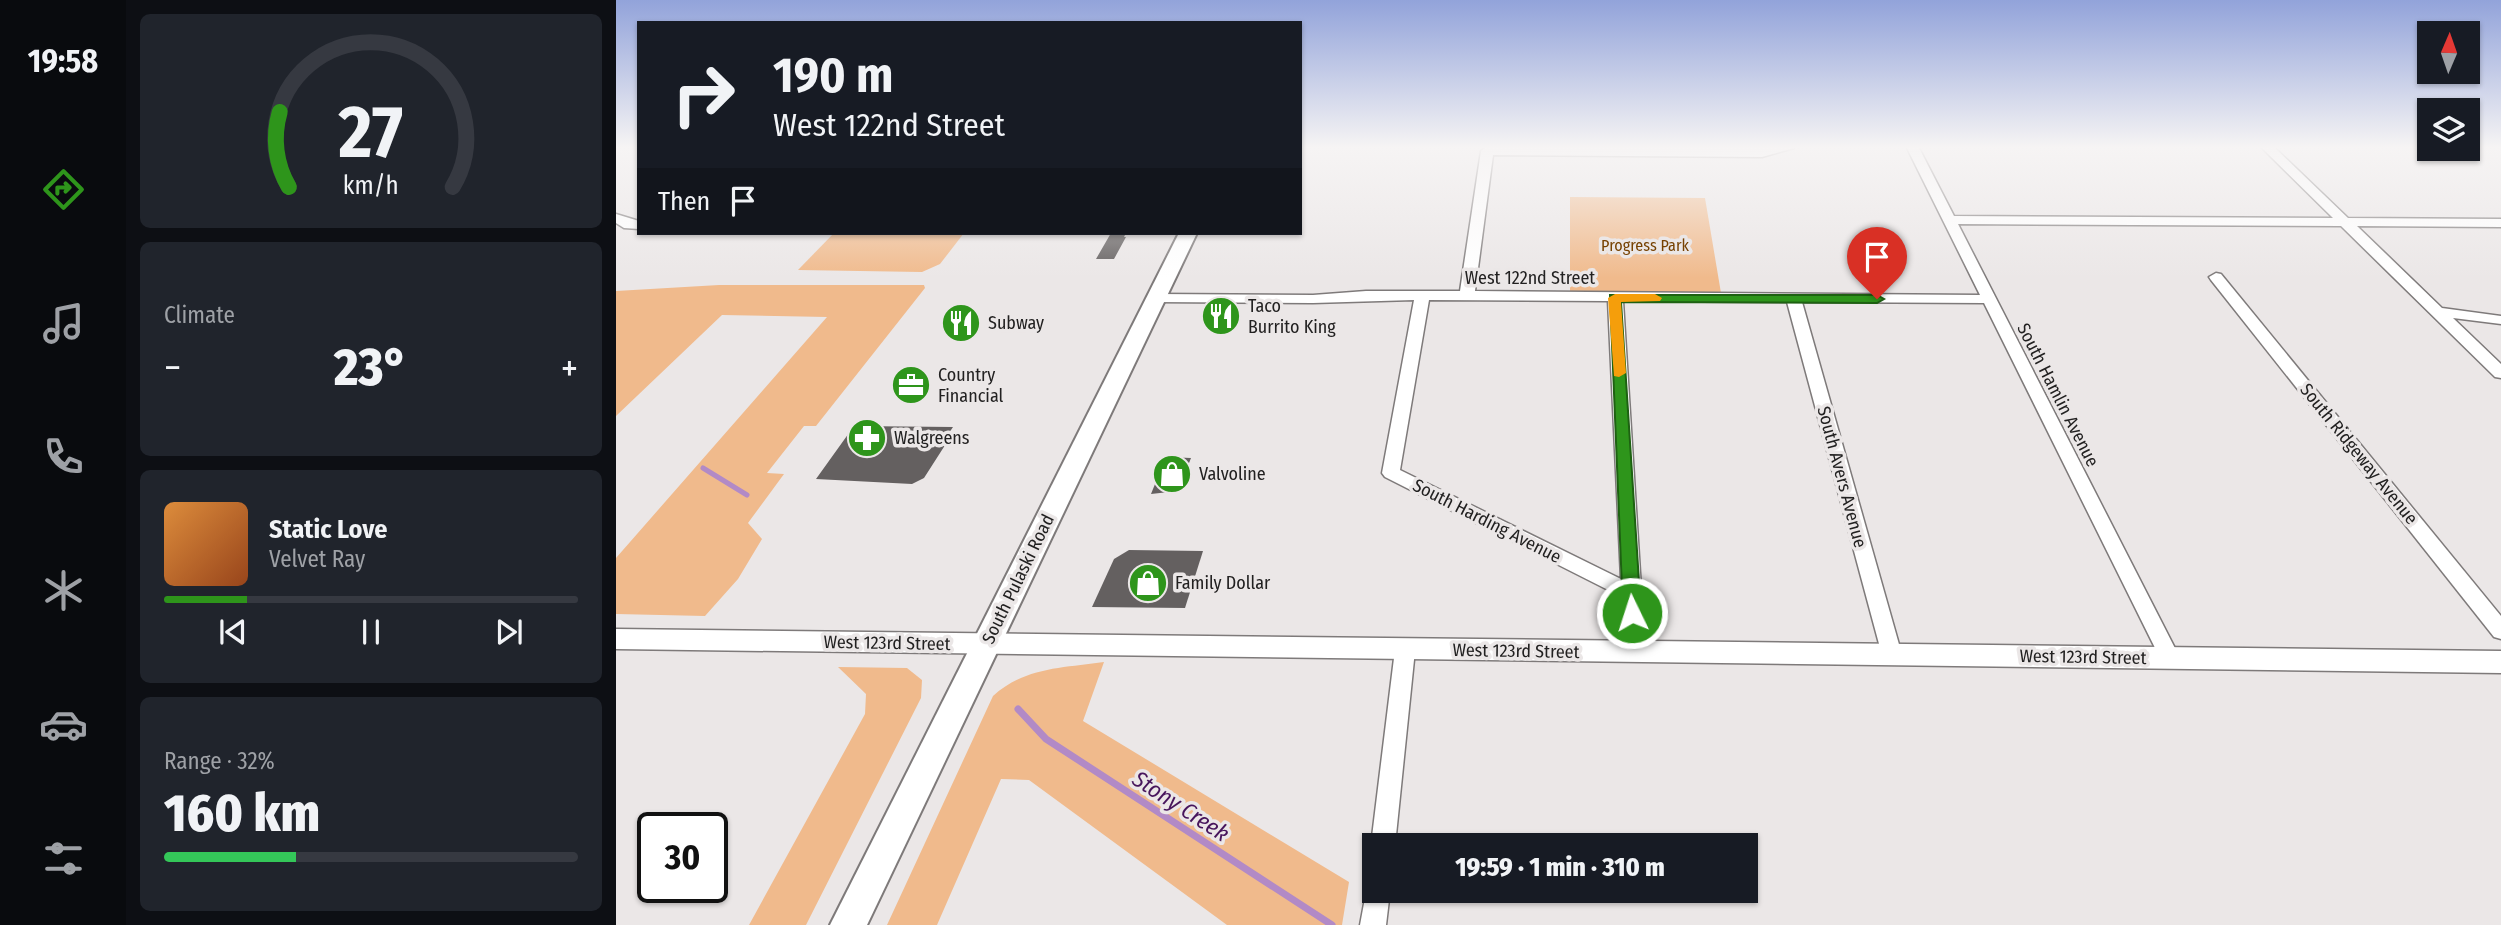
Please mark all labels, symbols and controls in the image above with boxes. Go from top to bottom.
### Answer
north arrow [2417,21,2480,84]
map controls [2417,21,2480,161]
text: 19:58 [28,42,98,80]
text: 190 m [773,46,893,105]
icon: right [658,49,749,140]
text: 27 [338,89,403,176]
button: layers [2417,98,2480,161]
text: West 122nd Street [773,106,1005,144]
icon: directions [39,165,88,214]
text: km/h [343,171,399,201]
icon: arrive [724,182,762,220]
text: Then [658,186,710,217]
pin [1847,227,1907,299]
park label: Progress Park [1601,236,1689,255]
icon: arrive [1858,238,1896,276]
street label: West 122nd Street [1465,267,1595,289]
restaurant icon: Taco Burrito King [1200,295,1242,337]
place label: Taco Burrito King [1248,295,1336,338]
icon: music [39,299,88,348]
text: Climate [164,301,235,329]
restaurant icon: Subway [940,302,982,344]
place label: Subway [988,312,1044,334]
street label: South Hamlin Avenue [2012,320,2104,471]
text: 23° [334,336,408,399]
text: − [164,345,181,391]
text: + [561,345,578,391]
office icon: Country Financial [890,364,932,406]
place label: Country Financial [938,364,1004,407]
street label: South Ridgeway Avenue [2295,379,2423,529]
street label: South Avers Avenue [1813,404,1872,550]
pharmacy icon: Walgreens [846,417,888,459]
place label: Walgreens [894,427,970,449]
icon: phone [39,432,88,481]
shop icon: Valvoline [1151,453,1193,495]
place label: Valvoline [1199,463,1266,485]
street label: South Harding Avenue [1409,474,1565,568]
street label: South Pulaski Road [977,511,1059,647]
text: Static Love [269,514,387,545]
text: Velvet Ray [269,545,365,573]
shop icon: Family Dollar [1127,562,1169,604]
icon: climate [39,566,88,615]
place label: Family Dollar [1175,572,1271,594]
position arrow [1595,576,1669,650]
icon: previous [214,613,252,651]
icon: pause [352,613,390,651]
icon: next [490,613,528,651]
street label: West 123rd Street [823,631,951,655]
street label: West 123rd Street [1452,639,1580,663]
street label: West 123rd Street [2019,645,2147,669]
icon: car [39,700,88,749]
text: Range · 32% [164,747,275,775]
water label: Stony Creek [1127,764,1234,848]
text: 160 km [164,782,320,845]
speed limit sign: 30 [637,812,728,903]
icon: filters [39,834,88,883]
text: 19:59 · 1 min · 310 m [1455,852,1665,883]

